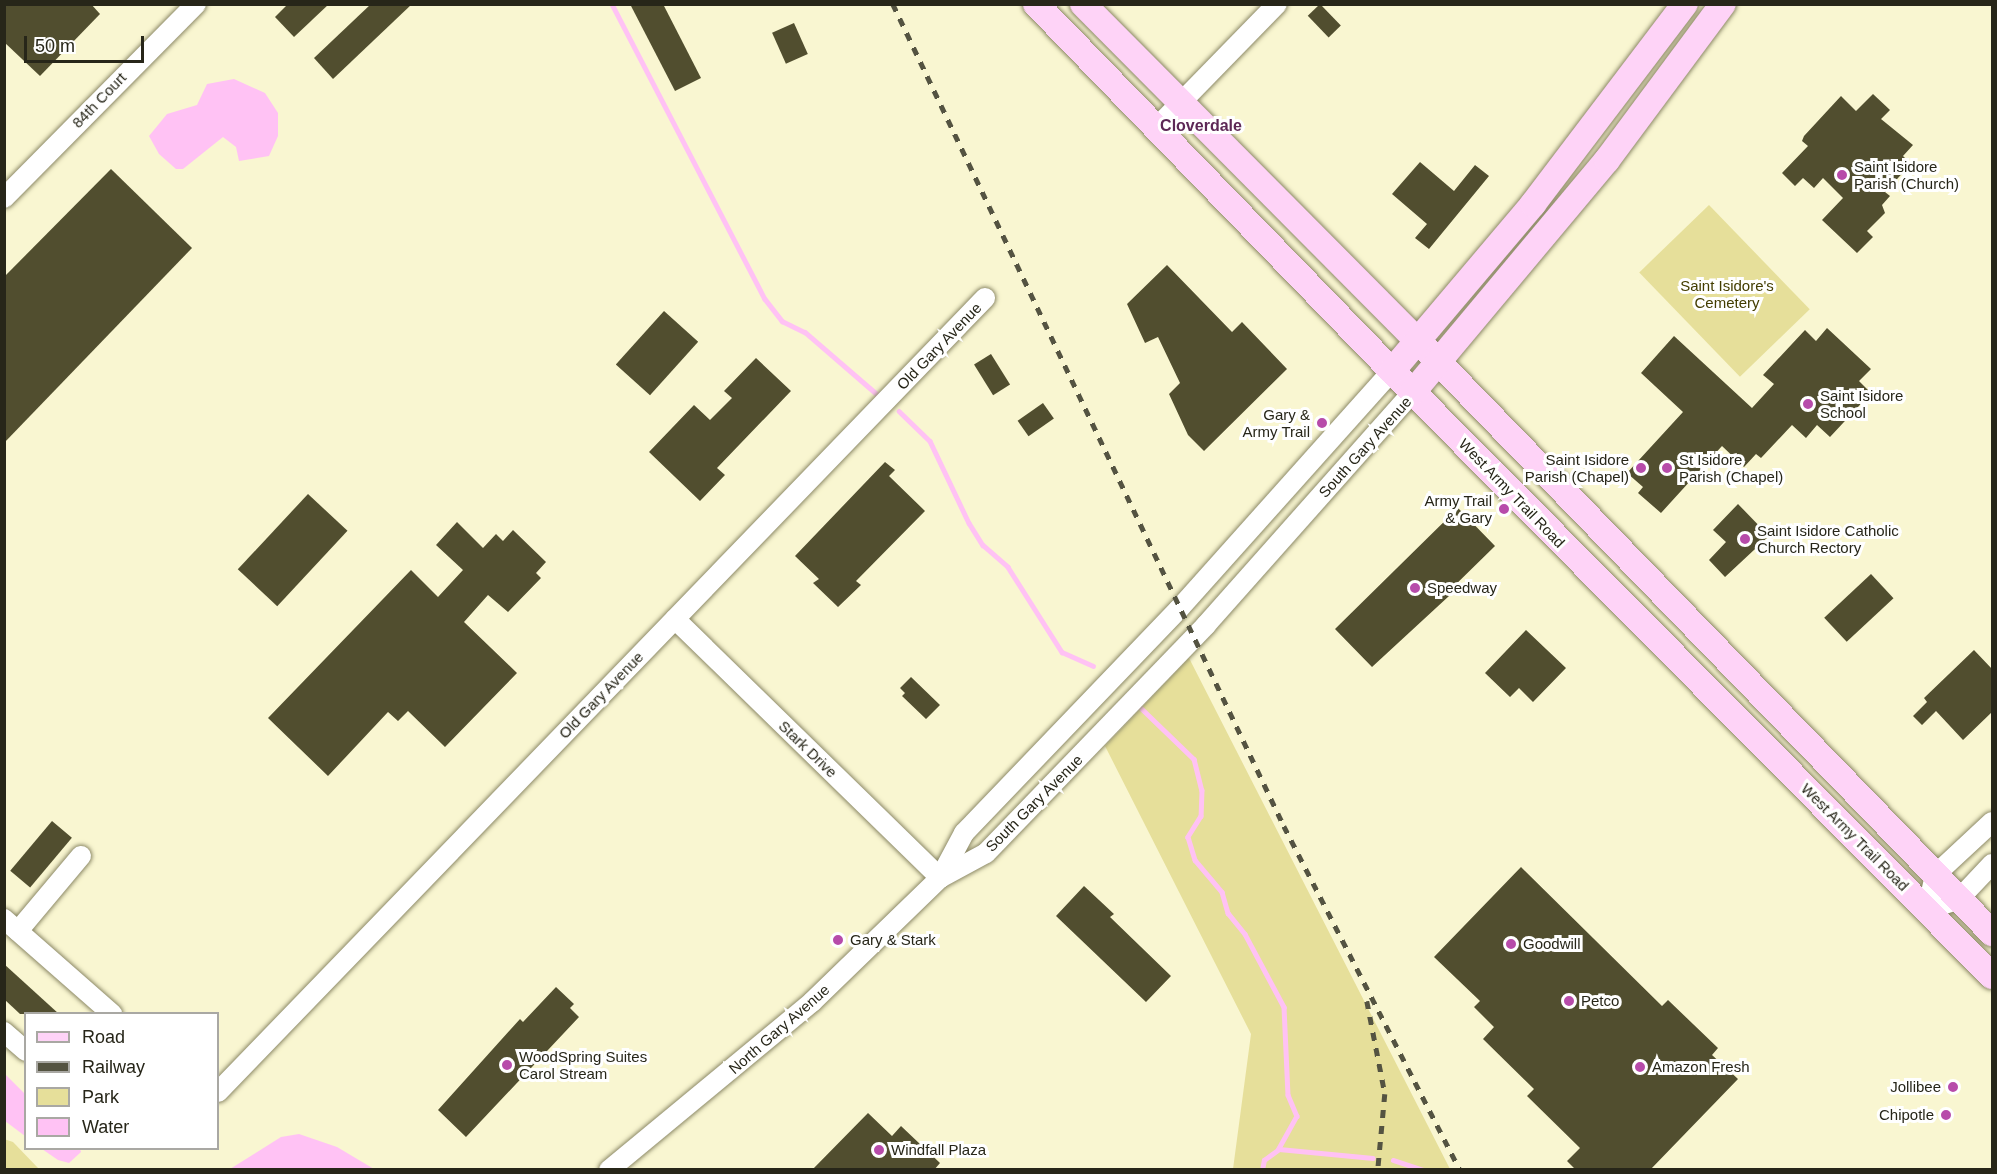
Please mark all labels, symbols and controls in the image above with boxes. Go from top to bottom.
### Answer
scale bar [27,24,147,62]
text: 50 m [35,36,75,56]
street label: 84th Court [68,69,130,131]
district label: Cloverdale [1160,116,1242,136]
place label: Saint Isidore Parish (Church) [1854,157,1959,192]
marker: Saint Isidore Parish (Church) [1835,168,1849,182]
park label: Saint Isidore's Cemetery [1680,276,1774,311]
street label: Old Gary Avenue [893,298,985,394]
place label: Saint Isidore School [1820,386,1903,421]
street label: South Gary Avenue [1315,392,1415,502]
marker: Saint Isidore School [1801,397,1815,411]
place label: Gary & Army Trail [1242,405,1310,440]
marker: Gary & Army Trail [1315,416,1329,430]
street label: West Army Trail Road [1455,434,1569,552]
place label: Saint Isidore Parish (Chapel) [1525,450,1629,485]
place label: St Isidore Parish (Chapel) [1679,450,1783,485]
marker: Saint Isidore Parish (Chapel) [1634,461,1648,475]
marker: St Isidore Parish (Chapel) [1660,461,1674,475]
place label: Army Trail & Gary [1424,491,1492,526]
marker: Army Trail & Gary [1497,502,1511,516]
place label: Saint Isidore Catholic Church Rectory [1757,521,1899,556]
marker: Saint Isidore Catholic Church Rectory [1738,532,1752,546]
place label: Speedway [1427,579,1497,597]
marker: Speedway [1408,581,1422,595]
street label: Old Gary Avenue [555,647,647,743]
street label: Stark Drive [775,717,841,781]
street label: South Gary Avenue [981,750,1087,856]
street label: West Army Trail Road [1797,779,1913,895]
place label: Gary & Stark [850,931,936,949]
marker: Gary & Stark [831,933,845,947]
place label: Goodwill [1523,935,1581,953]
marker: Goodwill [1504,937,1518,951]
street label: North Gary Avenue [725,980,833,1078]
place label: Petco [1581,992,1619,1010]
marker: Petco [1562,994,1576,1008]
legend [24,1012,219,1150]
text: Road [82,1027,125,1047]
place label: WoodSpring Suites Carol Stream [519,1047,647,1082]
text: Railway [82,1057,145,1077]
marker: WoodSpring Suites Carol Stream [500,1058,514,1072]
place label: Amazon Fresh [1652,1058,1750,1076]
marker: Amazon Fresh [1633,1060,1647,1074]
place label: Jollibee [1890,1078,1941,1096]
marker: Jollibee [1946,1080,1960,1094]
text: Park [82,1087,119,1107]
place label: Chipotle [1879,1106,1934,1124]
marker: Chipotle [1939,1108,1953,1122]
text: Water [82,1117,129,1137]
place label: Windfall Plaza [891,1141,986,1159]
marker: Windfall Plaza [872,1143,886,1157]

